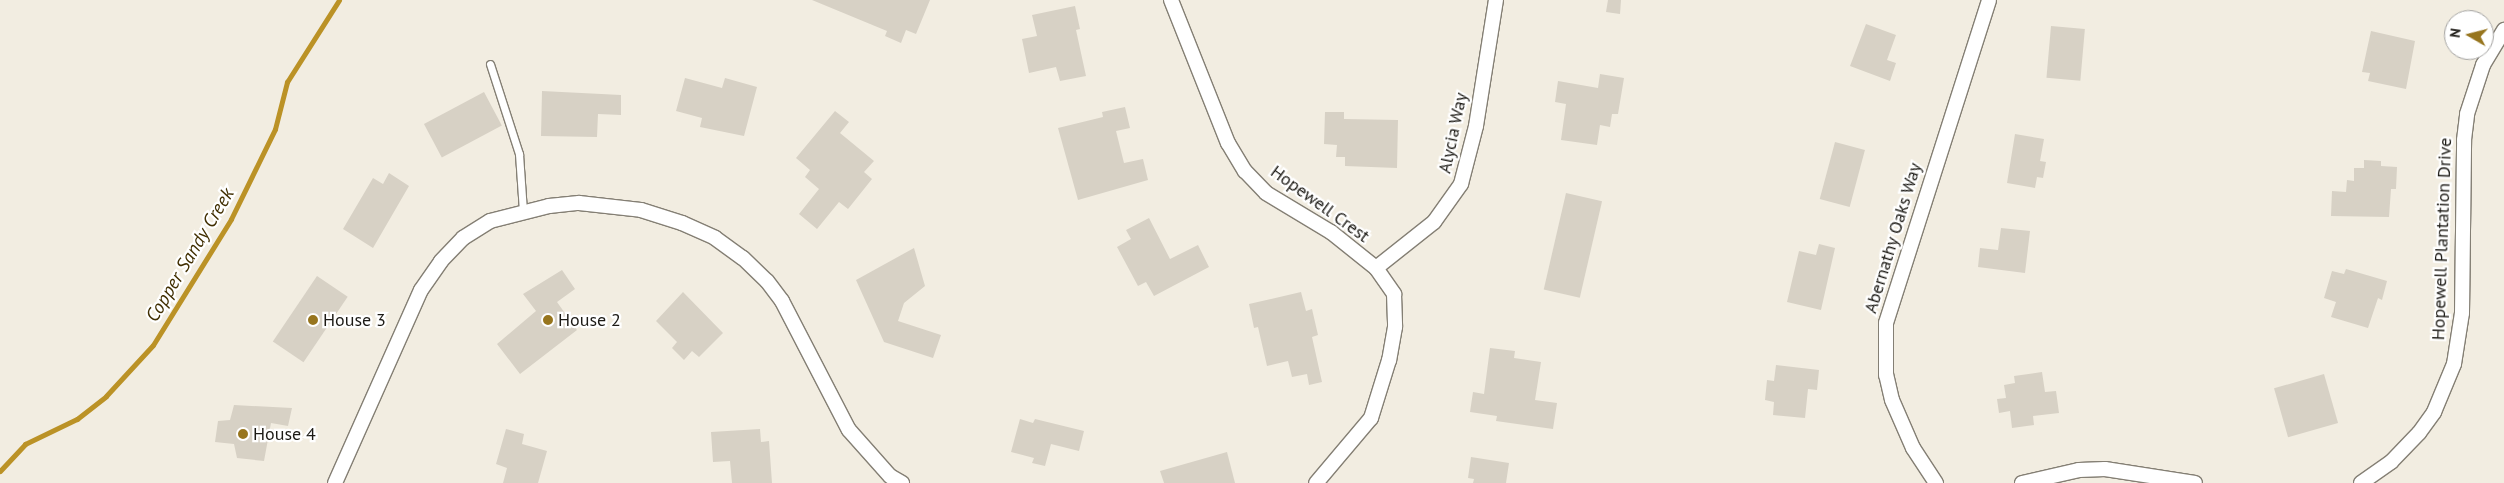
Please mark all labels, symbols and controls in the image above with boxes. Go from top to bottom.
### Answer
north arrow [2444,10,2494,60]
text: N [2446,27,2465,39]
street label: Alycia Way [1434,91,1472,175]
street label: Hopewell Plantation Drive [2428,137,2456,341]
street label: Abernathy Oaks Way [1860,160,1926,316]
street label: Hopewell Crest [1266,161,1374,247]
water label: Copper Sandy Creek [141,184,239,326]
place label: House 3 [323,309,386,331]
place label: House 2 [558,309,621,331]
marker: House 3 [307,314,319,326]
marker: House 2 [542,314,554,326]
place label: House 4 [253,423,316,445]
marker: House 4 [237,428,249,440]

